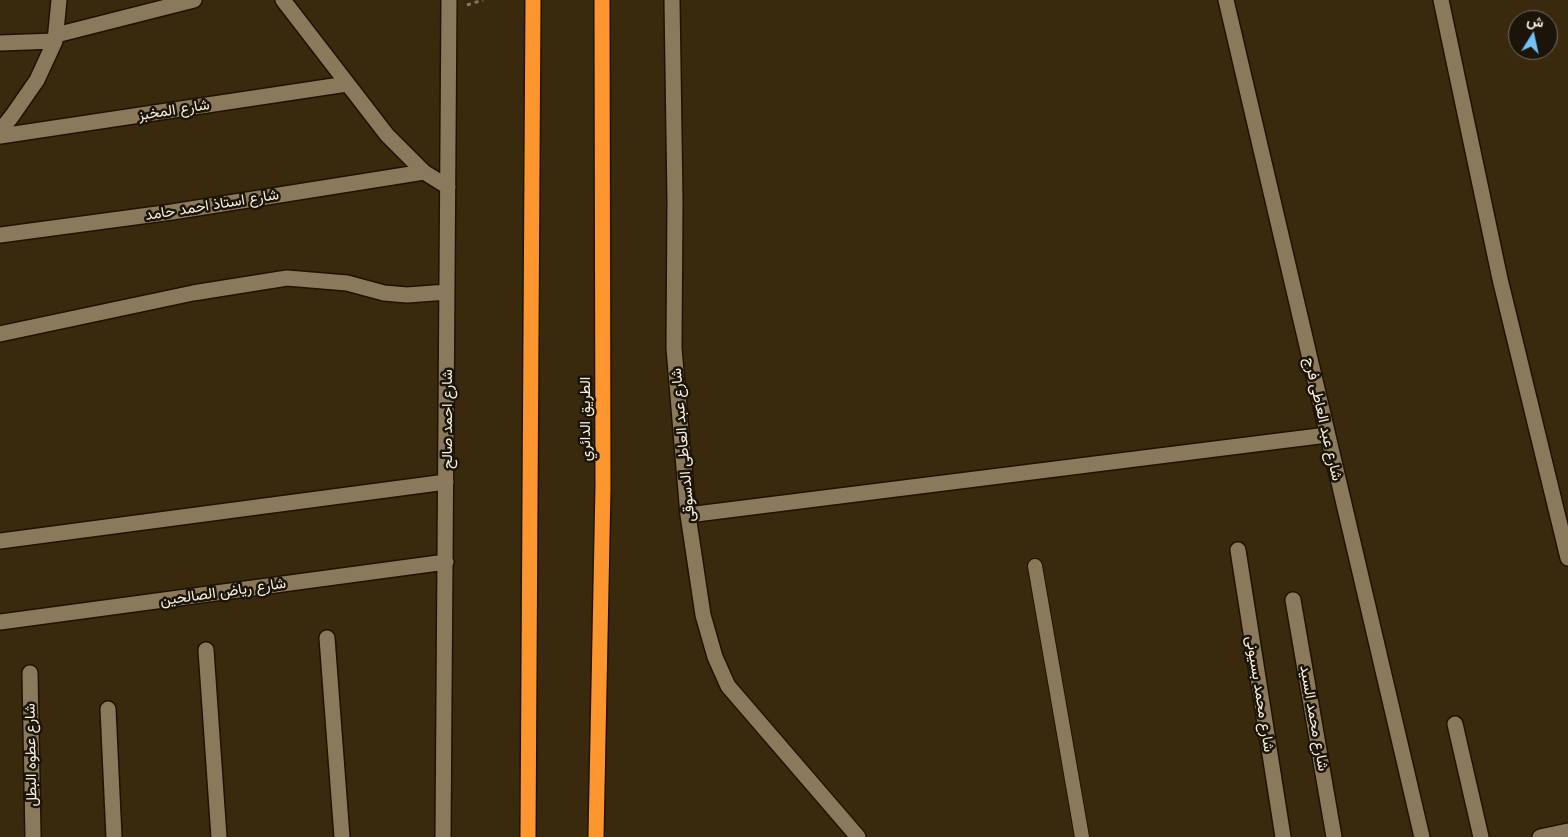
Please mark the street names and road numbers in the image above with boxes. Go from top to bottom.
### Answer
street label: شارع المخبز [137,95,211,125]
street label: شارع استاذ احمد حامد [144,186,280,224]
street label: شارع عبد العاطى فرج [1300,355,1346,483]
street label: شارع عبد العاطى الدسوقى [667,367,699,523]
street label: شارع احمد صالح [438,369,456,469]
street label: الطريق الدائري [576,377,594,461]
street label: شارع رياض الصالحين [159,574,287,610]
street label: شارع محمد بسيونى [1242,635,1278,753]
street label: شارع محمد السيد [1296,664,1332,772]
street label: شارع عطوه البطل [21,703,41,807]

